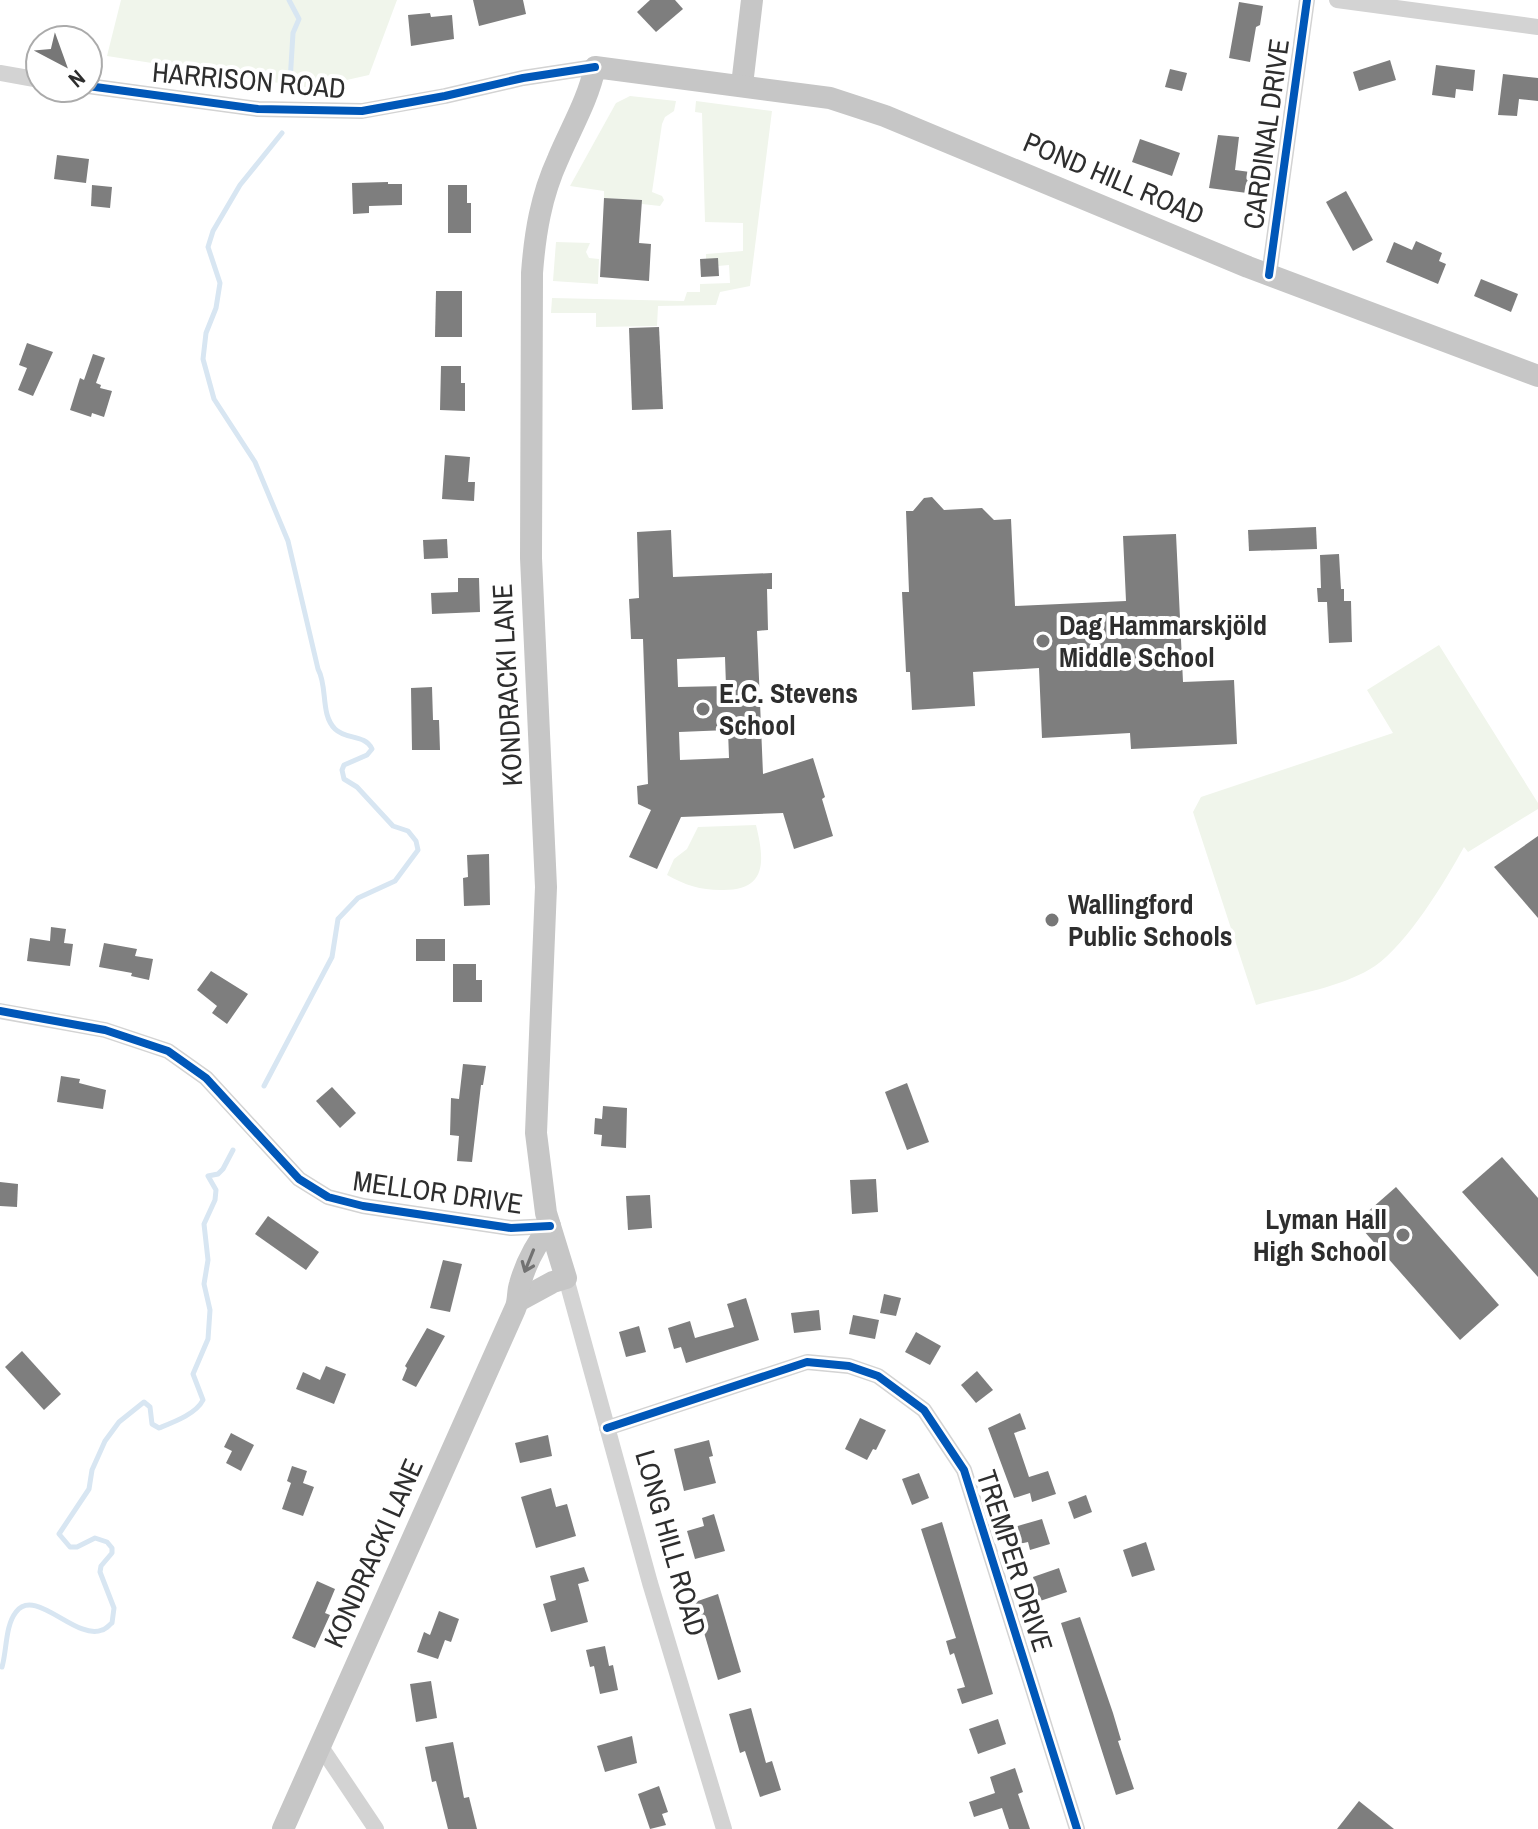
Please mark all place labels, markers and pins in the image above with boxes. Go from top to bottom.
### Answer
place label: Dag Hammarskjöld Middle School [1059,606,1267,676]
marker: Dag Hammarskjöld Middle School [1034,632,1052,650]
place label: E.C. Stevens School [719,674,858,744]
marker: E.C. Stevens School [694,700,712,718]
place label: Wallingford Public Schools [1068,885,1233,955]
marker: Wallingford Public Schools [1043,911,1061,929]
place label: Lyman Hall High School [1253,1200,1387,1270]
marker: Lyman Hall High School [1394,1226,1412,1244]

